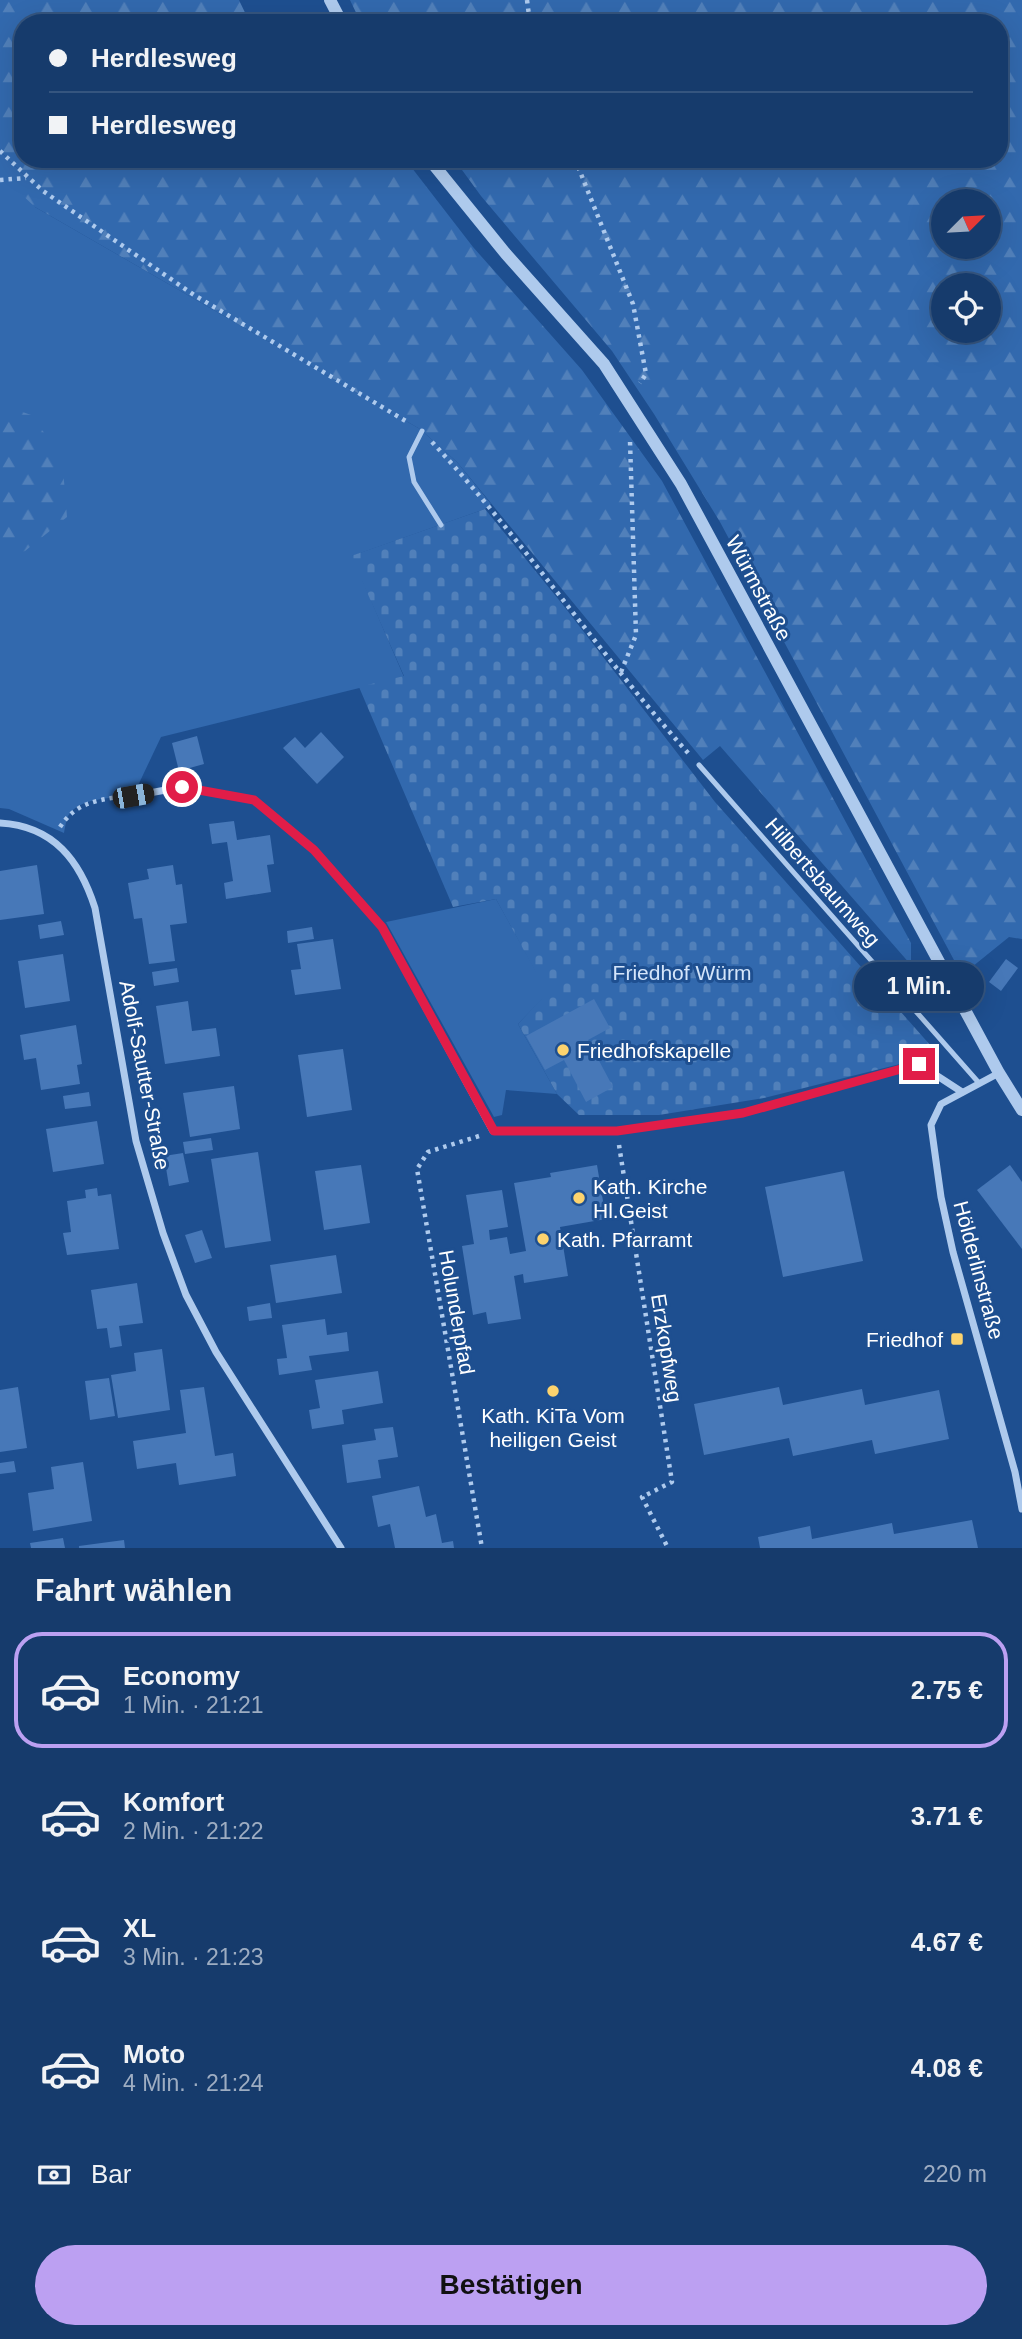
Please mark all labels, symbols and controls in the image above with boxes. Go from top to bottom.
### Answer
text: Herdlesweg [91,43,237,73]
text: Herdlesweg [91,110,237,140]
north arrow [931,189,1001,259]
map controls [931,189,1001,343]
button: locate [931,273,1001,343]
street label: Würmstraße [722,532,796,644]
route start [166,771,198,803]
car [111,782,156,810]
street label: Hilbertsbaumweg [761,813,885,951]
park label: Friedhof Würm [613,961,751,984]
callout: 1 Min. [854,962,984,1012]
text: 1 Min. [886,973,952,999]
street label: Adolf-Sautter-Straße [115,978,175,1172]
place label: Friedhofskapelle [577,1039,731,1062]
marker: Friedhofskapelle [555,1042,571,1058]
route end [903,1048,935,1080]
place label: Kath. Kirche Hl.Geist [593,1175,707,1222]
marker: Kath. Kirche Hl.Geist [571,1190,587,1206]
street label: Hölderlinstraße [949,1198,1009,1342]
place label: Kath. Pfarramt [557,1228,693,1251]
marker: Kath. Pfarramt [535,1231,551,1247]
street label: Holunderpfad [435,1248,479,1376]
street label: Erzkopfweg [647,1292,687,1404]
place label: Friedhof [866,1328,943,1351]
marker: Friedhof [949,1331,965,1347]
marker: Kath. KiTa Vom heiligen Geist [545,1383,561,1399]
place label: Kath. KiTa Vom heiligen Geist [481,1404,625,1451]
text: Fahrt wählen [35,1572,232,1608]
icon: car [39,1659,102,1722]
text: Economy [123,1661,240,1691]
text: 2.75 € [911,1675,983,1705]
text: 1 Min. · 21:21 [123,1692,264,1718]
icon: car [39,1785,102,1848]
text: Komfort [123,1787,224,1817]
text: 3.71 € [911,1801,983,1831]
text: 2 Min. · 21:22 [123,1818,264,1844]
icon: car [39,1911,102,1974]
text: XL [123,1913,156,1943]
text: 4.67 € [911,1927,983,1957]
text: 3 Min. · 21:23 [123,1944,264,1970]
icon: car [39,2037,102,2100]
text: Moto [123,2039,185,2069]
text: 4.08 € [911,2053,983,2083]
text: 4 Min. · 21:24 [123,2070,264,2096]
icon: cash [35,2156,73,2194]
text: Bar [91,2159,131,2189]
text: 220 m [923,2161,987,2187]
button: Bestätigen [35,2245,987,2325]

